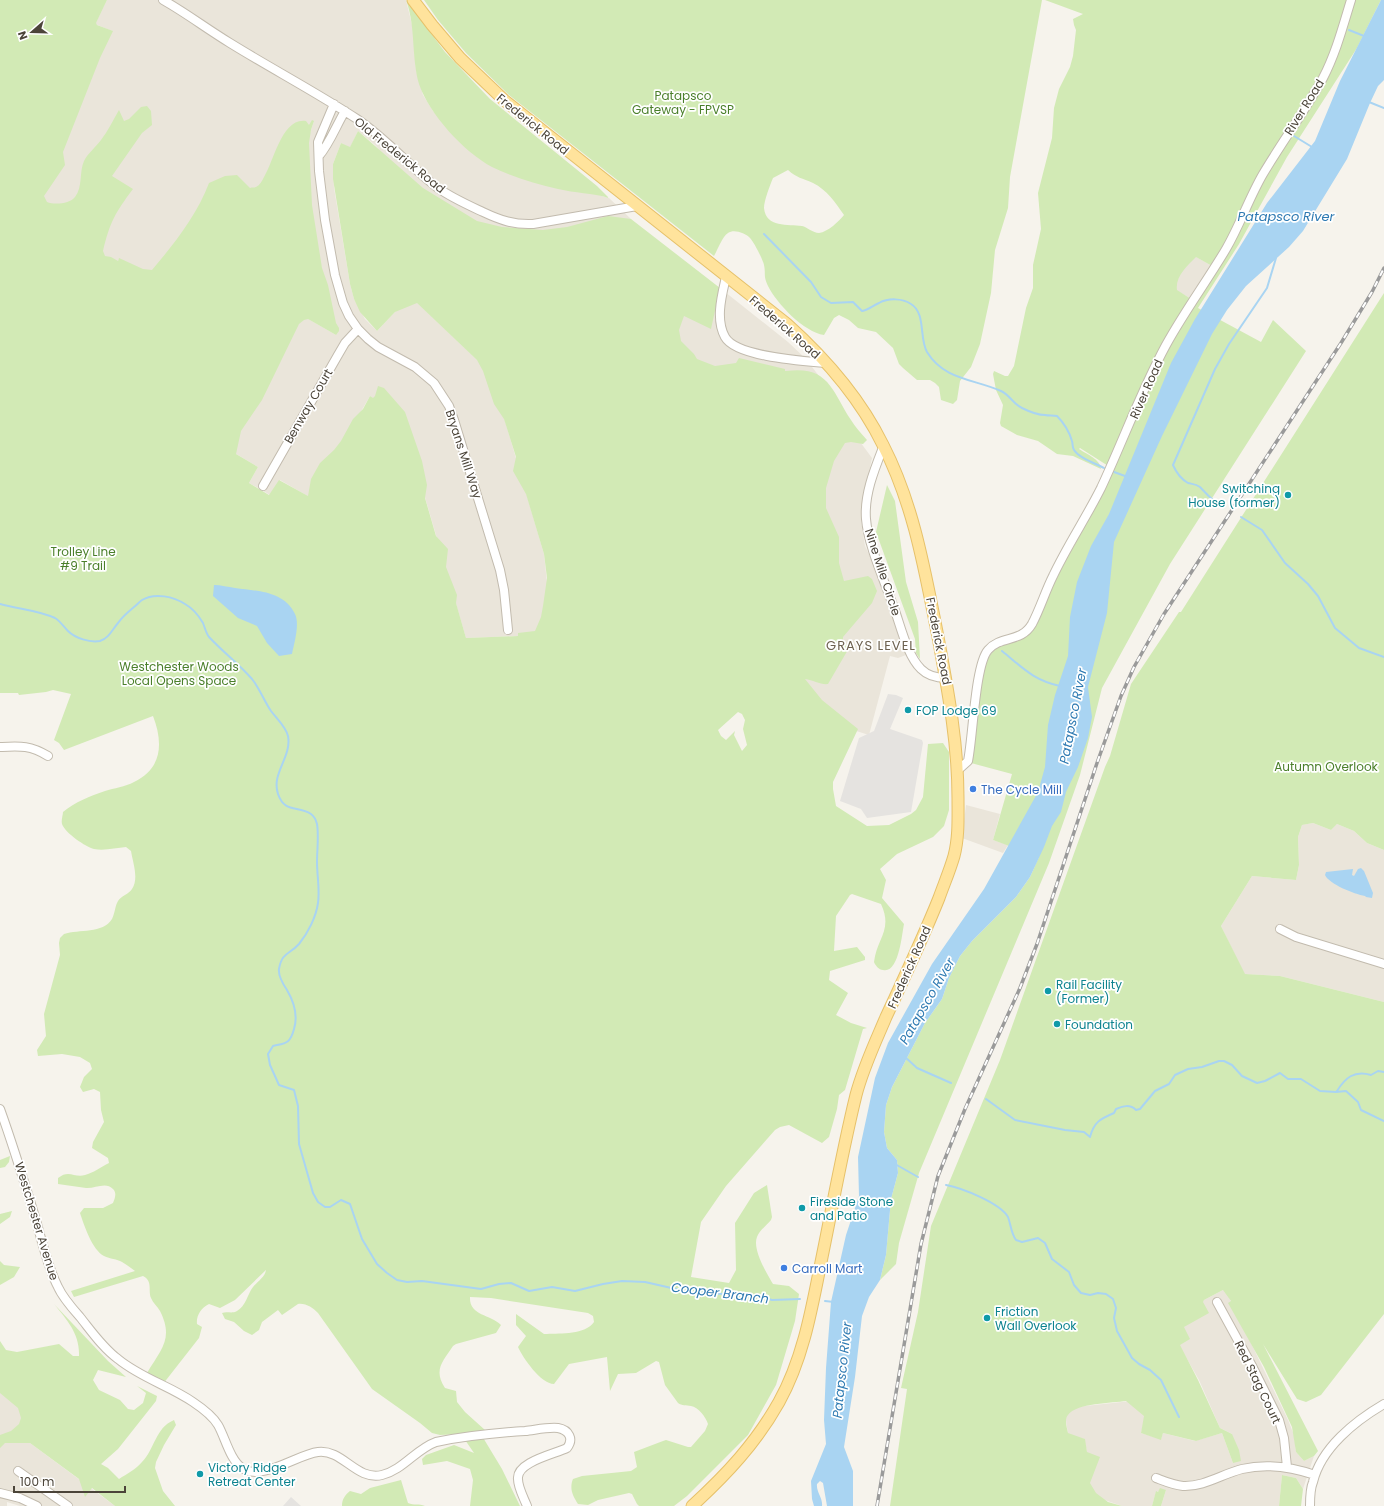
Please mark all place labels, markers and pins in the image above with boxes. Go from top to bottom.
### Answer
place label: Switching House (former) [1188,480,1280,511]
marker: Switching House (former) [1283,490,1293,500]
place label: FOP Lodge 69 [916,702,997,719]
marker: FOP Lodge 69 [903,705,913,715]
place label: The Cycle Mill [981,781,1062,798]
marker: The Cycle Mill [968,784,978,794]
place label: Rail Facility (Former) [1056,976,1122,1007]
marker: Rail Facility (Former) [1043,986,1053,996]
place label: Foundation [1065,1016,1133,1033]
marker: Foundation [1052,1019,1062,1029]
place label: Fireside Stone and Patio [810,1193,893,1224]
marker: Fireside Stone and Patio [797,1203,807,1213]
place label: Carroll Mart [792,1260,862,1277]
marker: Carroll Mart [779,1263,789,1273]
place label: Friction Wall Overlook [995,1303,1077,1334]
marker: Friction Wall Overlook [982,1313,992,1323]
place label: Victory Ridge Retreat Center [208,1459,296,1490]
marker: Victory Ridge Retreat Center [195,1469,205,1479]

